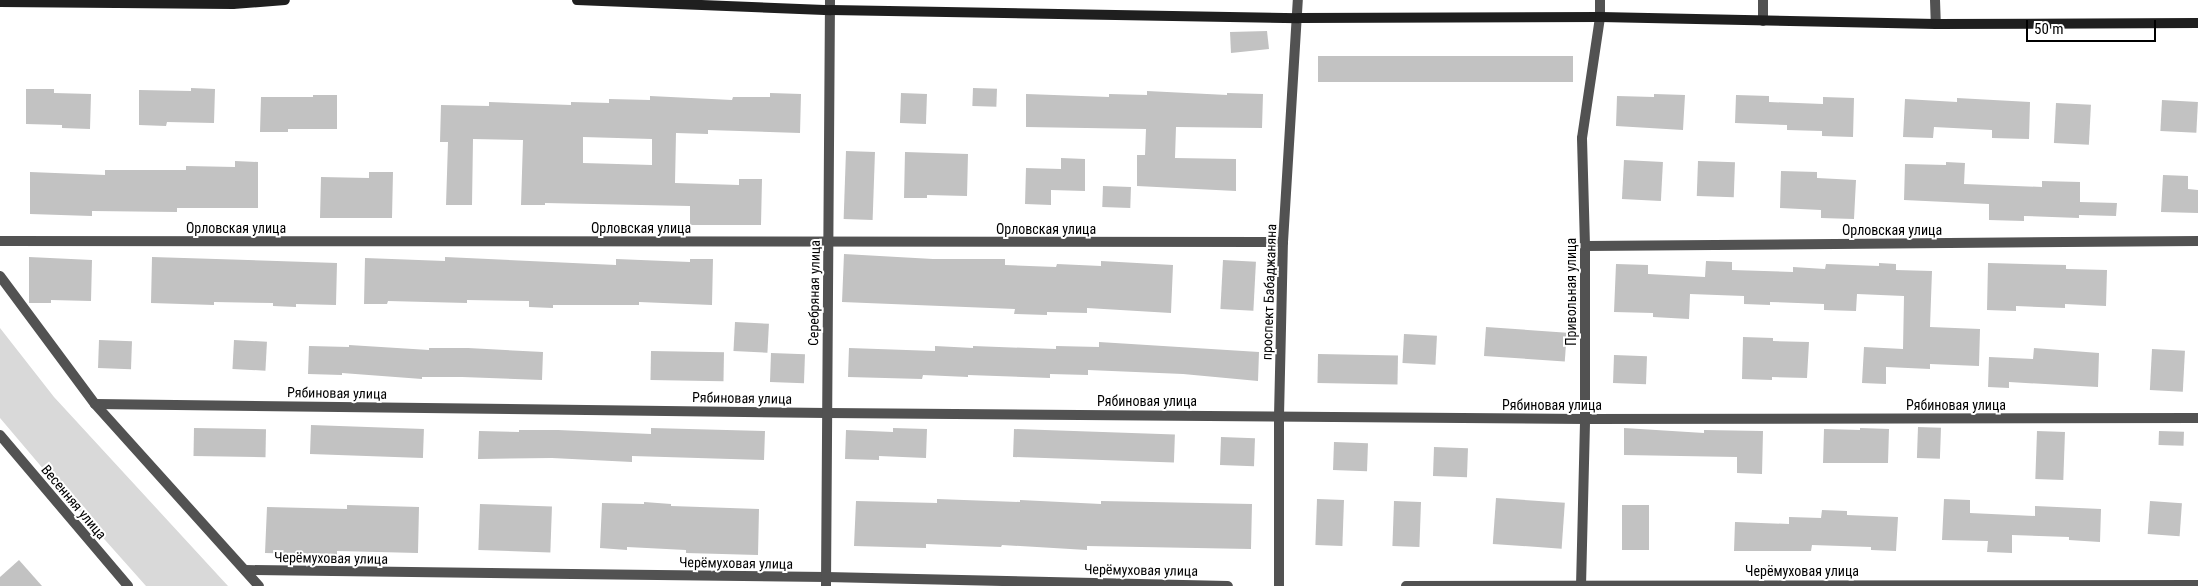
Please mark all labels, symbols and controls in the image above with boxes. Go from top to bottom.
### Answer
scale bar [2028,10,2158,42]
text: 50 m [2034,20,2064,38]
street label: Орловская улица [186,220,286,236]
street label: Орловская улица [591,220,691,236]
street label: Орловская улица [996,221,1096,237]
street label: Орловская улица [1842,222,1942,238]
street label: проспект Бабаджаняна [1258,224,1280,360]
street label: Привольная улица [1563,238,1579,346]
street label: Серебряная улица [805,240,823,346]
street label: Рябиновая улица [287,384,387,402]
street label: Рябиновая улица [692,389,792,407]
street label: Рябиновая улица [1097,393,1197,409]
street label: Рябиновая улица [1502,397,1602,413]
street label: Рябиновая улица [1906,397,2006,413]
street label: Весенняя улица [38,461,110,543]
street label: Черёмуховая улица [274,549,388,567]
street label: Черёмуховая улица [679,554,793,572]
street label: Черёмуховая улица [1084,561,1198,579]
street label: Черёмуховая улица [1745,563,1859,579]

